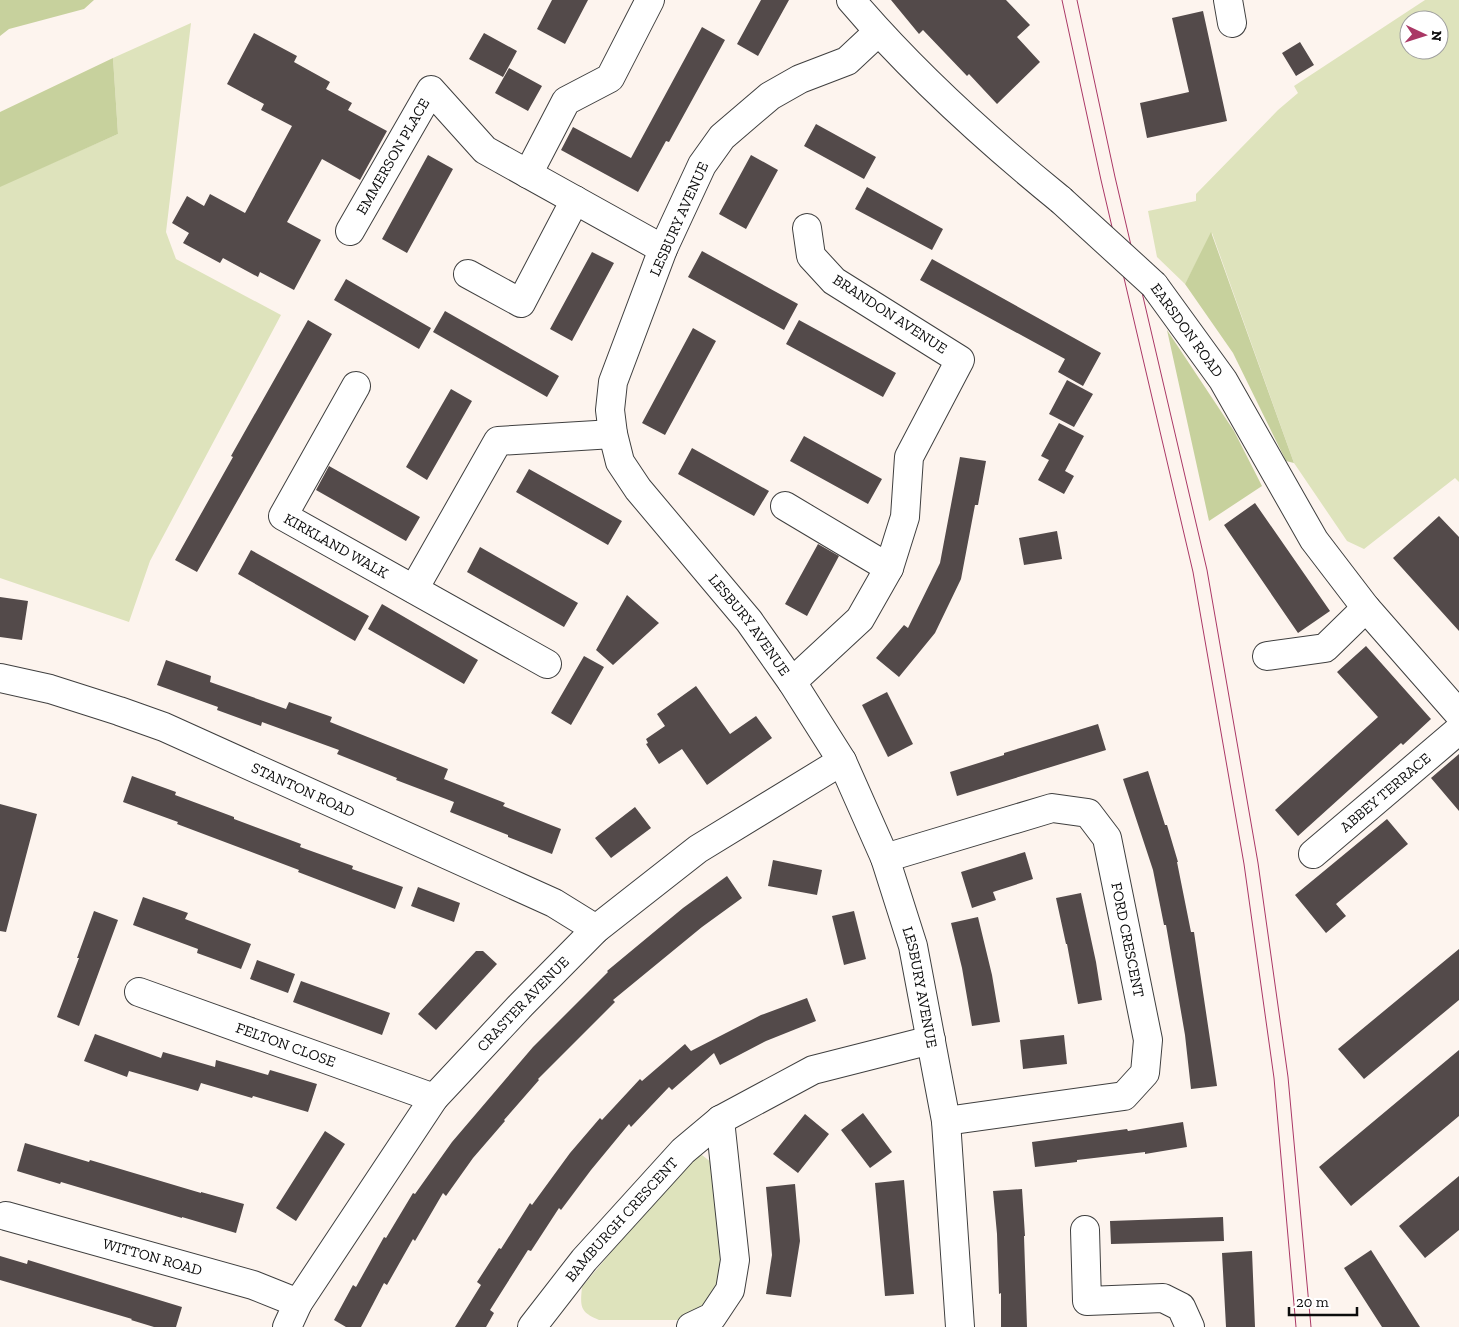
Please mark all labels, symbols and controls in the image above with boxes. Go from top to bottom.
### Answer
north arrow [1399,10,1449,60]
text: N [1428,30,1445,42]
street label: EMMERSON PLACE [352,95,433,218]
street label: LESBURY AVENUE [646,159,712,279]
street label: BRANDON AVENUE [830,270,951,358]
street label: EARSDON ROAD [1147,280,1227,381]
street label: KIRKLAND WALK [281,509,392,582]
street label: LESBURY AVENUE [705,571,794,680]
street label: ABBEY TERRACE [1336,749,1434,836]
street label: STANTON ROAD [248,759,358,821]
street label: FORD CRESCENT [1107,881,1148,999]
street label: LESBURY AVENUE [898,924,941,1050]
street label: CRASTER AVENUE [473,952,573,1055]
street label: FELTON CLOSE [234,1019,338,1071]
street label: BAMBURGH CRESCENT [562,1154,682,1285]
street label: WITTON ROAD [101,1234,204,1279]
scale bar [1289,1284,1356,1316]
text: 20 m [1296,1293,1329,1311]

